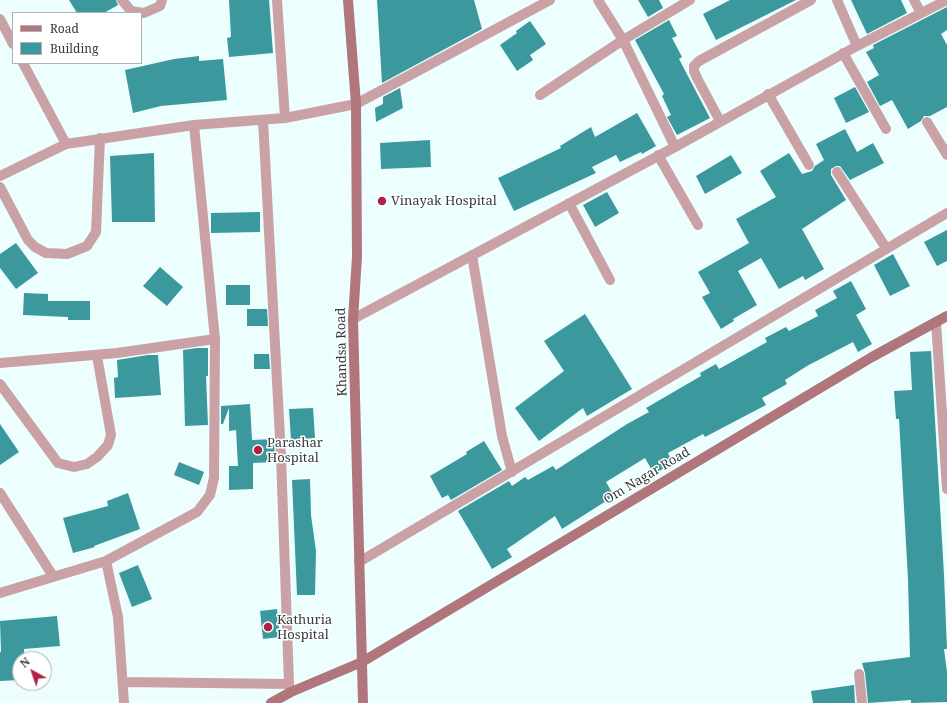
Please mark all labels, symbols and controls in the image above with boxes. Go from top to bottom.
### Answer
legend [12,12,142,64]
text: Road [50,20,79,37]
text: Building [50,40,98,57]
place label: Vinayak Hospital [391,193,497,209]
marker: Vinayak Hospital [376,195,388,207]
street label: Khandsa Road [333,307,351,397]
place label: Parashar Hospital [267,435,323,466]
marker: Parashar Hospital [252,444,264,456]
street label: Om Nagar Road [601,444,693,508]
place label: Kathuria Hospital [277,612,332,643]
marker: Kathuria Hospital [262,621,274,633]
north arrow [12,651,52,691]
text: N [16,654,33,671]

